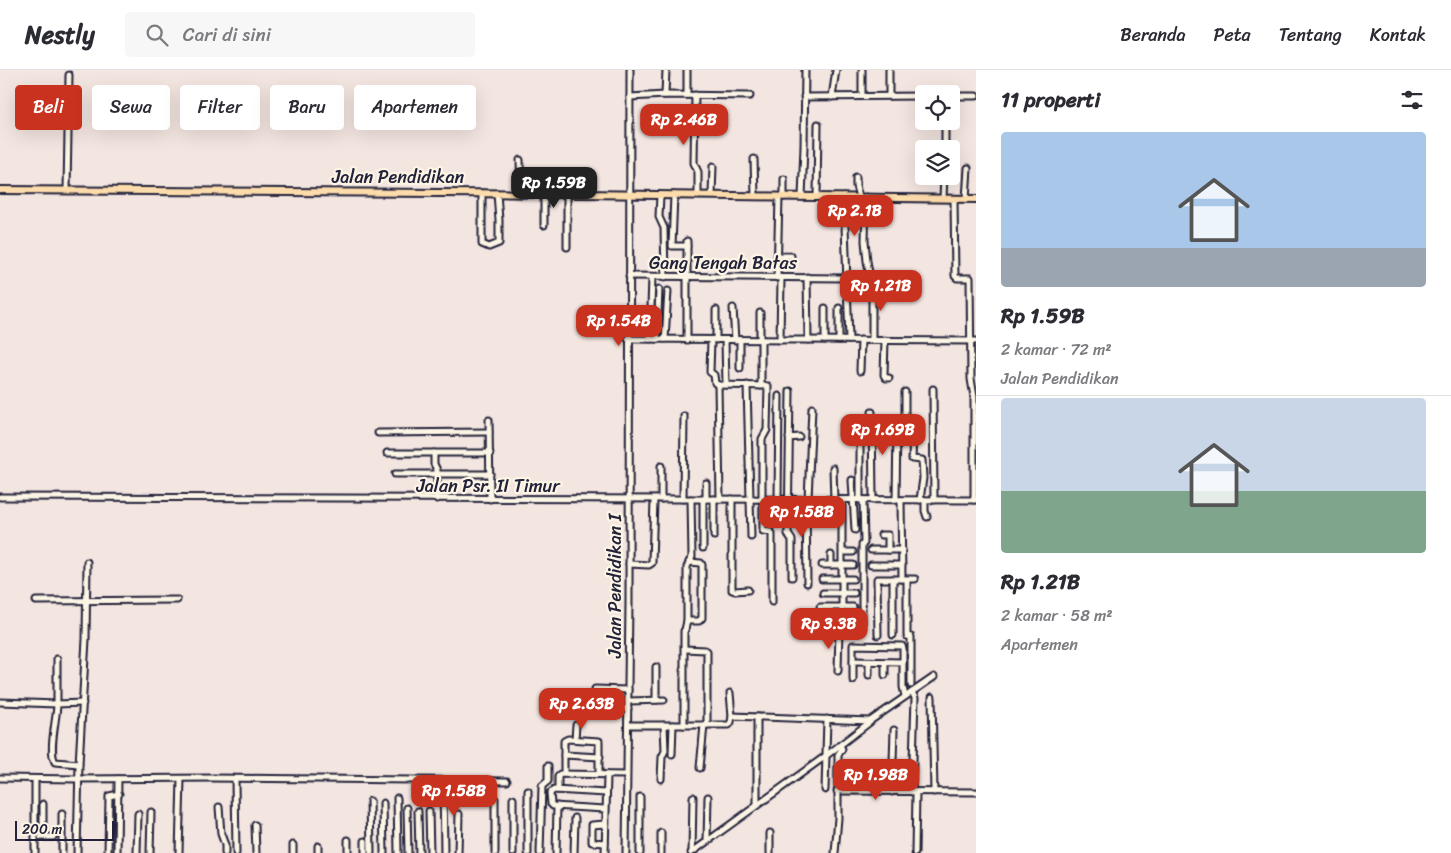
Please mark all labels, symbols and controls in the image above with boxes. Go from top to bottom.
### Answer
search box [125,12,475,57]
text: Nestly [25,14,95,56]
text: Cari di sini [183,18,271,51]
text: Beranda [1120,19,1186,51]
text: Peta [1214,19,1251,51]
text: Tentang [1279,19,1342,51]
text: Kontak [1370,19,1426,51]
icon: search [143,21,171,49]
text: 11 properti [1001,81,1100,119]
chip: Beli [15,85,82,130]
chip: Sewa [92,85,170,130]
chip: Filter [180,85,260,130]
chip: Baru [270,85,344,130]
chip: Apartemen [354,85,476,130]
map controls [915,85,960,185]
button: locate [915,85,960,130]
icon: filters [1398,86,1426,114]
pin: Rp 2.46B [632,104,736,146]
text: Rp 2.46B [651,105,717,134]
button: layers [915,140,960,185]
street label: Jalan Pendidikan [331,161,464,193]
icon: home [1169,165,1259,255]
pin: Rp 1.59B [502,166,606,209]
text: Rp 1.59B [522,168,586,197]
pin: Rp 2.1B [809,194,901,237]
text: Rp 2.1B [828,196,882,225]
street label: Gang Tengah Batas [649,247,798,279]
pin: Rp 1.21B [829,270,933,312]
text: Rp 1.21B [851,271,911,300]
text: Rp 1.59B [1001,297,1085,335]
pin: Rp 1.54B [567,304,671,347]
text: Rp 1.54B [587,306,651,335]
text: 2 kamar · 72 m² [1001,335,1112,364]
text: Jalan Pendidikan [1001,364,1119,393]
pin: Rp 1.69B [831,414,935,456]
text: Rp 1.69B [851,415,915,444]
icon: home [1169,430,1259,520]
street label: Jalan Psr. II Timur [415,470,561,502]
pin: Rp 1.58B [750,496,854,538]
text: Rp 1.58B [770,497,834,526]
street label: Jalan Pendidikan I [599,512,631,659]
text: Rp 1.21B [1001,563,1080,601]
text: 2 kamar · 58 m² [1001,601,1113,630]
pin: Rp 3.3B [783,608,875,650]
text: Rp 3.3B [802,609,856,638]
text: Apartemen [1001,630,1078,659]
pin: Rp 2.63B [530,688,634,730]
text: Rp 2.63B [550,689,614,718]
pin: Rp 1.98B [824,758,928,801]
text: Rp 1.98B [844,760,908,789]
pin: Rp 1.58B [402,774,506,817]
text: Rp 1.58B [422,776,486,805]
text: 200 m [22,817,62,842]
scale bar [15,818,114,841]

